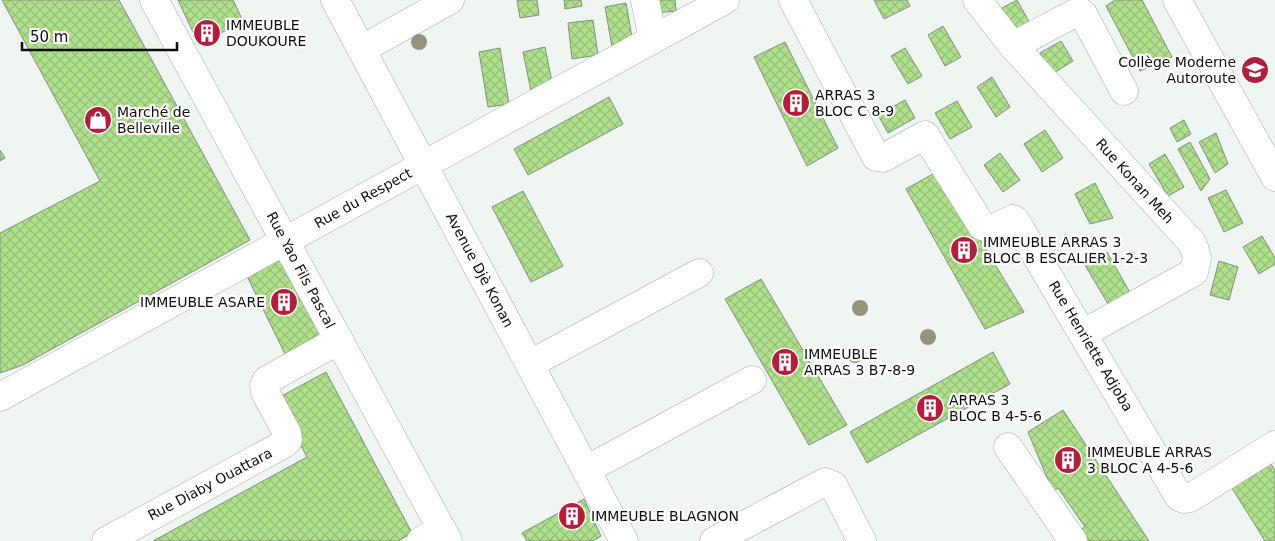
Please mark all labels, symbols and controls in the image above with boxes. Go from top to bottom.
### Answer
place label: IMMEUBLE DOUKOURE [226,17,306,49]
building icon: IMMEUBLE DOUKOURE [192,18,222,48]
scale bar [22,20,178,52]
text: 50 m [30,28,68,46]
place label: Collège Moderne Autoroute [1118,54,1236,86]
school or university icon: Collège Moderne Autoroute [1240,55,1270,85]
place label: ARRAS 3 BLOC C 8-9 [815,87,894,119]
building icon: ARRAS 3 BLOC C 8-9 [781,88,811,118]
place label: Marché de Belleville [117,104,190,136]
shop icon: Marché de Belleville [83,105,113,135]
street label: Rue Konan Meh [1093,135,1177,227]
street label: Rue du Respect [311,164,415,231]
street label: Rue Yao Fils Pascal [263,209,339,331]
street label: Avenue Djè Konan [443,210,517,330]
place label: IMMEUBLE ARRAS 3 BLOC B ESCALIER 1-2-3 [983,234,1148,266]
building icon: IMMEUBLE ARRAS 3 BLOC B ESCALIER 1-2-3 [949,235,979,265]
street label: Rue Henriette Adjoba [1046,278,1136,414]
building icon: IMMEUBLE ASARE [269,287,299,317]
place label: IMMEUBLE ASARE [140,294,265,310]
place label: IMMEUBLE ARRAS 3 B7-8-9 [804,346,915,378]
building icon: IMMEUBLE ARRAS 3 B7-8-9 [770,347,800,377]
place label: ARRAS 3 BLOC B 4-5-6 [949,392,1042,424]
building icon: ARRAS 3 BLOC B 4-5-6 [915,393,945,423]
street label: Rue Diaby Ouattara [145,444,275,524]
place label: IMMEUBLE ARRAS 3 BLOC A 4-5-6 [1087,444,1212,476]
building icon: IMMEUBLE ARRAS 3 BLOC A 4-5-6 [1053,445,1083,475]
building icon: IMMEUBLE BLAGNON [557,501,587,531]
place label: IMMEUBLE BLAGNON [591,508,739,524]

